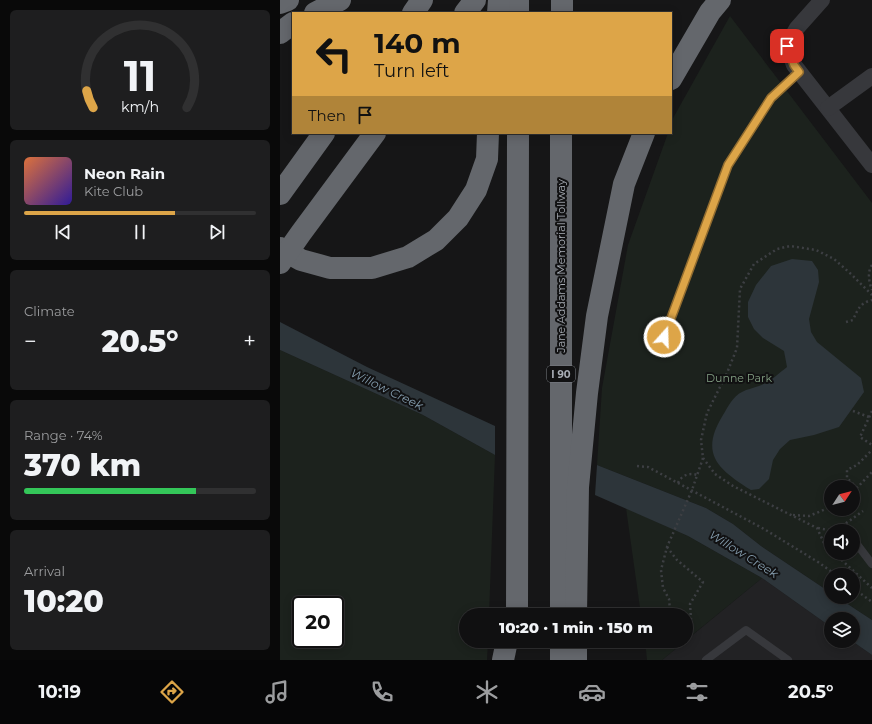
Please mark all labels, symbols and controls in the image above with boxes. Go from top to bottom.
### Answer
text: 140 m [374,26,461,60]
icon: left [308,28,360,80]
pin [770,29,804,63]
icon: arrive [776,35,798,57]
text: 11 [124,51,156,101]
text: Turn left [374,60,449,82]
text: km/h [121,98,159,116]
icon: arrive [354,104,376,126]
text: Then [308,106,346,125]
text: Neon Rain [84,164,165,183]
street label: Jane Addams Memorial Tollway [554,179,568,354]
text: Kite Club [84,183,143,199]
icon: previous [52,221,74,243]
icon: pause [129,221,151,243]
icon: next [206,221,228,243]
text: Climate [24,303,75,319]
position arrow [643,316,685,358]
text: 20.5° [101,323,179,360]
text: − [24,328,37,355]
text: + [243,328,256,355]
water label: Willow Creek [348,365,426,413]
road number: I 90 [547,366,575,382]
park label: Dunne Park [706,371,772,385]
text: Range · 74% [24,427,102,443]
text: 370 km [24,447,141,484]
north arrow [824,480,860,516]
map controls [824,480,860,648]
button: sound [824,524,860,560]
water label: Willow Creek [707,527,782,582]
text: Arrival [24,563,65,579]
button: search [824,568,860,604]
text: 10:20 [24,583,104,620]
speed limit sign: 20 [292,596,344,648]
button: layers [824,612,860,648]
text: 10:20 · 1 min · 150 m [499,618,653,637]
icon: directions [158,678,186,706]
icon: music [263,678,291,706]
icon: phone [368,678,396,706]
icon: climate [473,678,501,706]
icon: car [578,678,606,706]
icon: filters [683,678,711,706]
text: 10:19 [39,681,81,703]
text: 20.5° [788,681,833,703]

